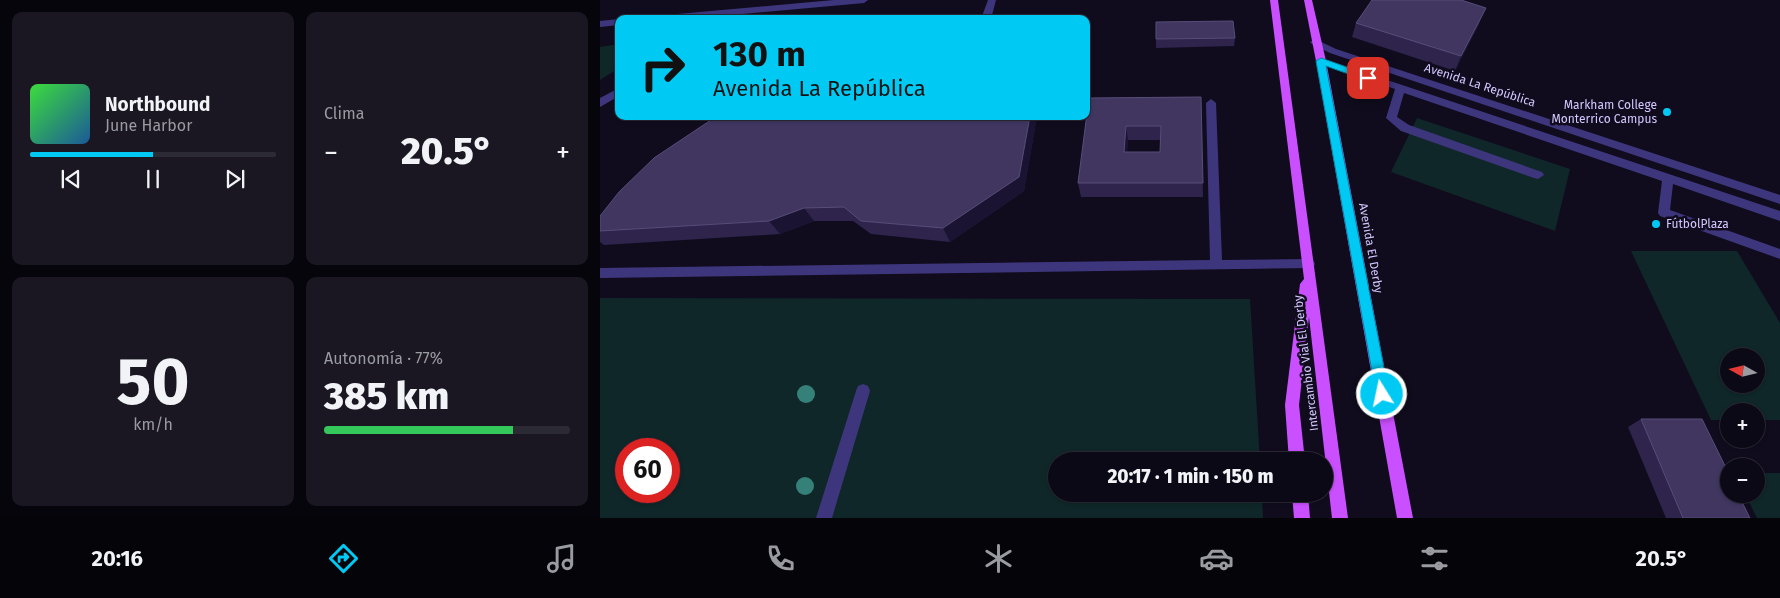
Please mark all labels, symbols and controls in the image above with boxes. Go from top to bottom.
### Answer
text: 130 m [713,33,806,75]
icon: right [630,35,695,100]
pin [1347,57,1389,99]
street label: Avenida La República [1423,60,1537,110]
icon: arrive [1354,64,1382,92]
text: Avenida La República [713,75,926,102]
text: Northbound [105,93,210,116]
place label: Markham College Monterrico Campus [1551,98,1657,126]
text: Clima [324,104,364,123]
marker: Markham College Monterrico Campus [1661,106,1673,118]
text: June Harbor [105,116,192,135]
text: 20.5° [401,128,493,174]
text: − [324,136,338,169]
text: + [556,136,570,169]
icon: previous [57,165,85,193]
icon: pause [139,165,167,193]
icon: next [221,165,249,193]
street label: Avenida El Derby [1356,202,1386,294]
place label: FútbolPlaza [1666,217,1729,231]
marker: FútbolPlaza [1650,218,1662,230]
street label: Intercambio Vial El Derby [1291,294,1321,432]
text: 50 [117,343,189,421]
north arrow [1720,348,1765,392]
map controls [1720,348,1765,503]
text: Autonomía · 77% [324,349,443,368]
position arrow [1355,367,1407,419]
text: 385 km [324,373,449,419]
button: + [1720,403,1765,448]
text: km/h [133,415,173,434]
speed limit sign: 60 [615,438,680,503]
button: − [1720,458,1765,503]
text: 20:17 · 1 min · 150 m [1107,465,1274,488]
icon: directions [326,541,361,576]
icon: music [544,541,579,576]
icon: phone [763,541,798,576]
icon: climate [981,541,1016,576]
icon: car [1199,541,1234,576]
icon: filters [1417,541,1452,576]
text: 20:16 [92,545,143,572]
text: 20.5° [1636,545,1688,572]

